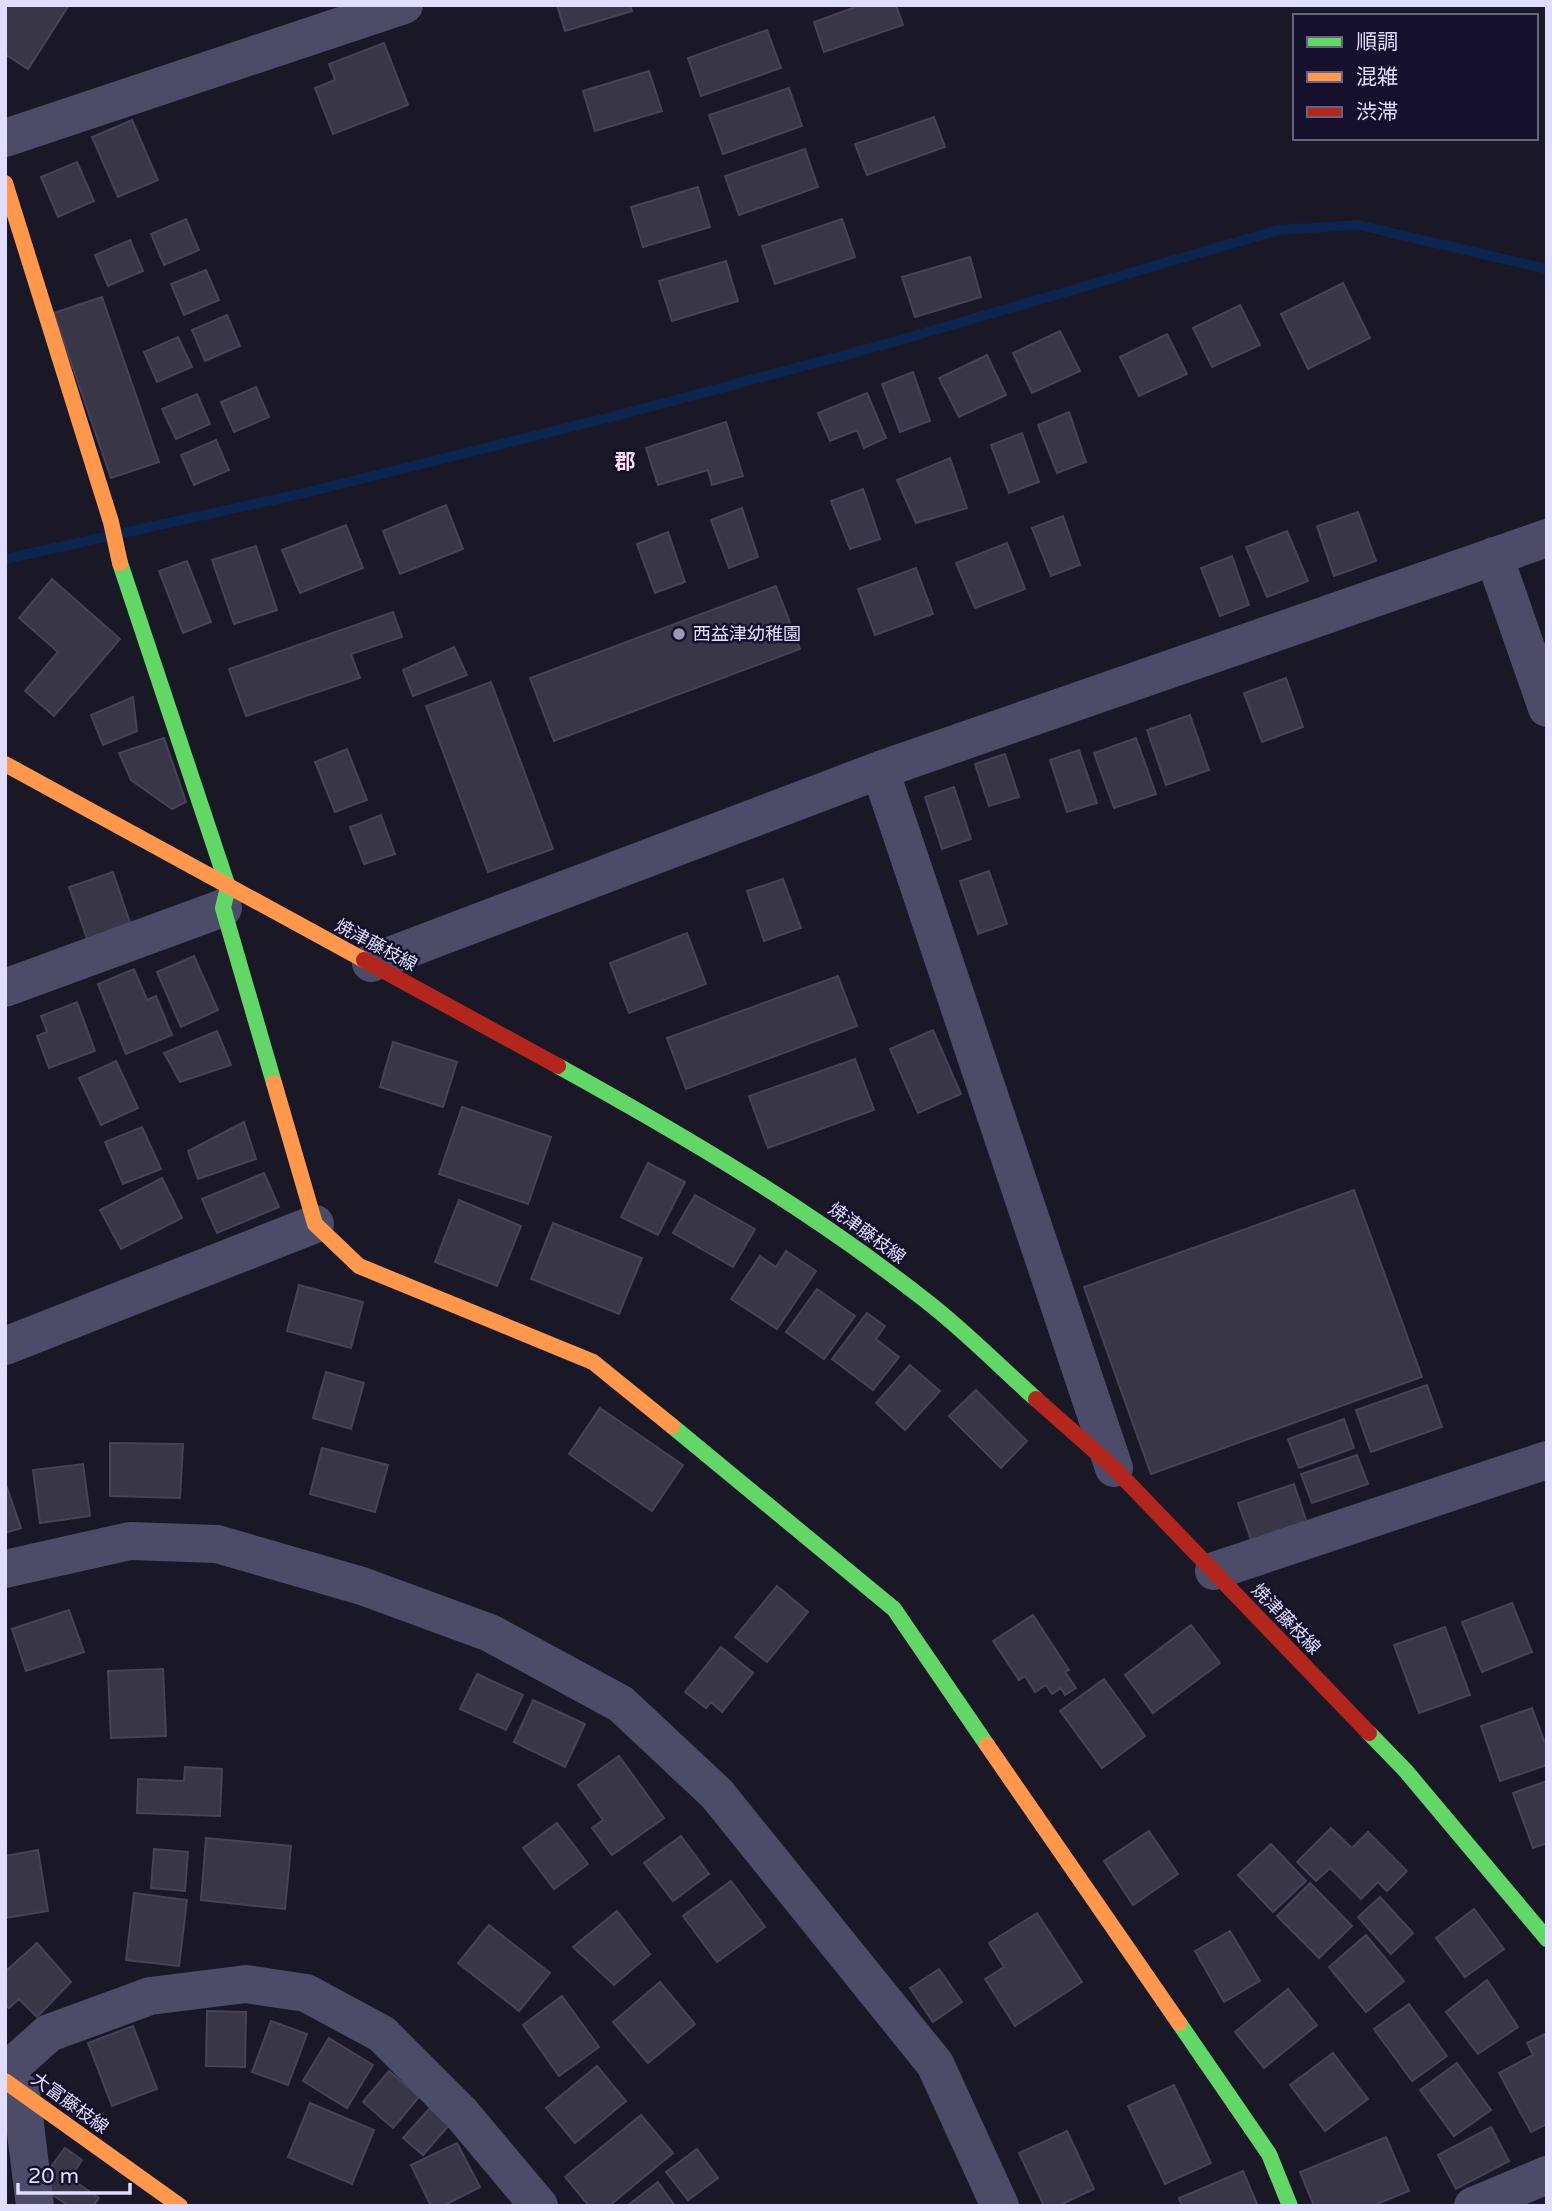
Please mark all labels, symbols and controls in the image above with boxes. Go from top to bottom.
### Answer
legend [1293,14,1538,140]
text: 順調 [1356,30,1398,55]
text: 混雑 [1356,65,1398,90]
text: 渋滞 [1356,100,1398,125]
district label: 郡 [615,450,636,475]
place label: 西益津幼稚園 [693,623,801,645]
marker: 西益津幼稚園 [671,626,687,642]
street label: 焼津藤枝線 [331,914,421,976]
street label: 焼津藤枝線 [824,1198,910,1268]
street label: 焼津藤枝線 [1247,1579,1325,1659]
street label: 大富藤枝線 [27,2068,113,2138]
scale bar [18,2152,130,2196]
text: 20 m [28,2164,79,2189]

